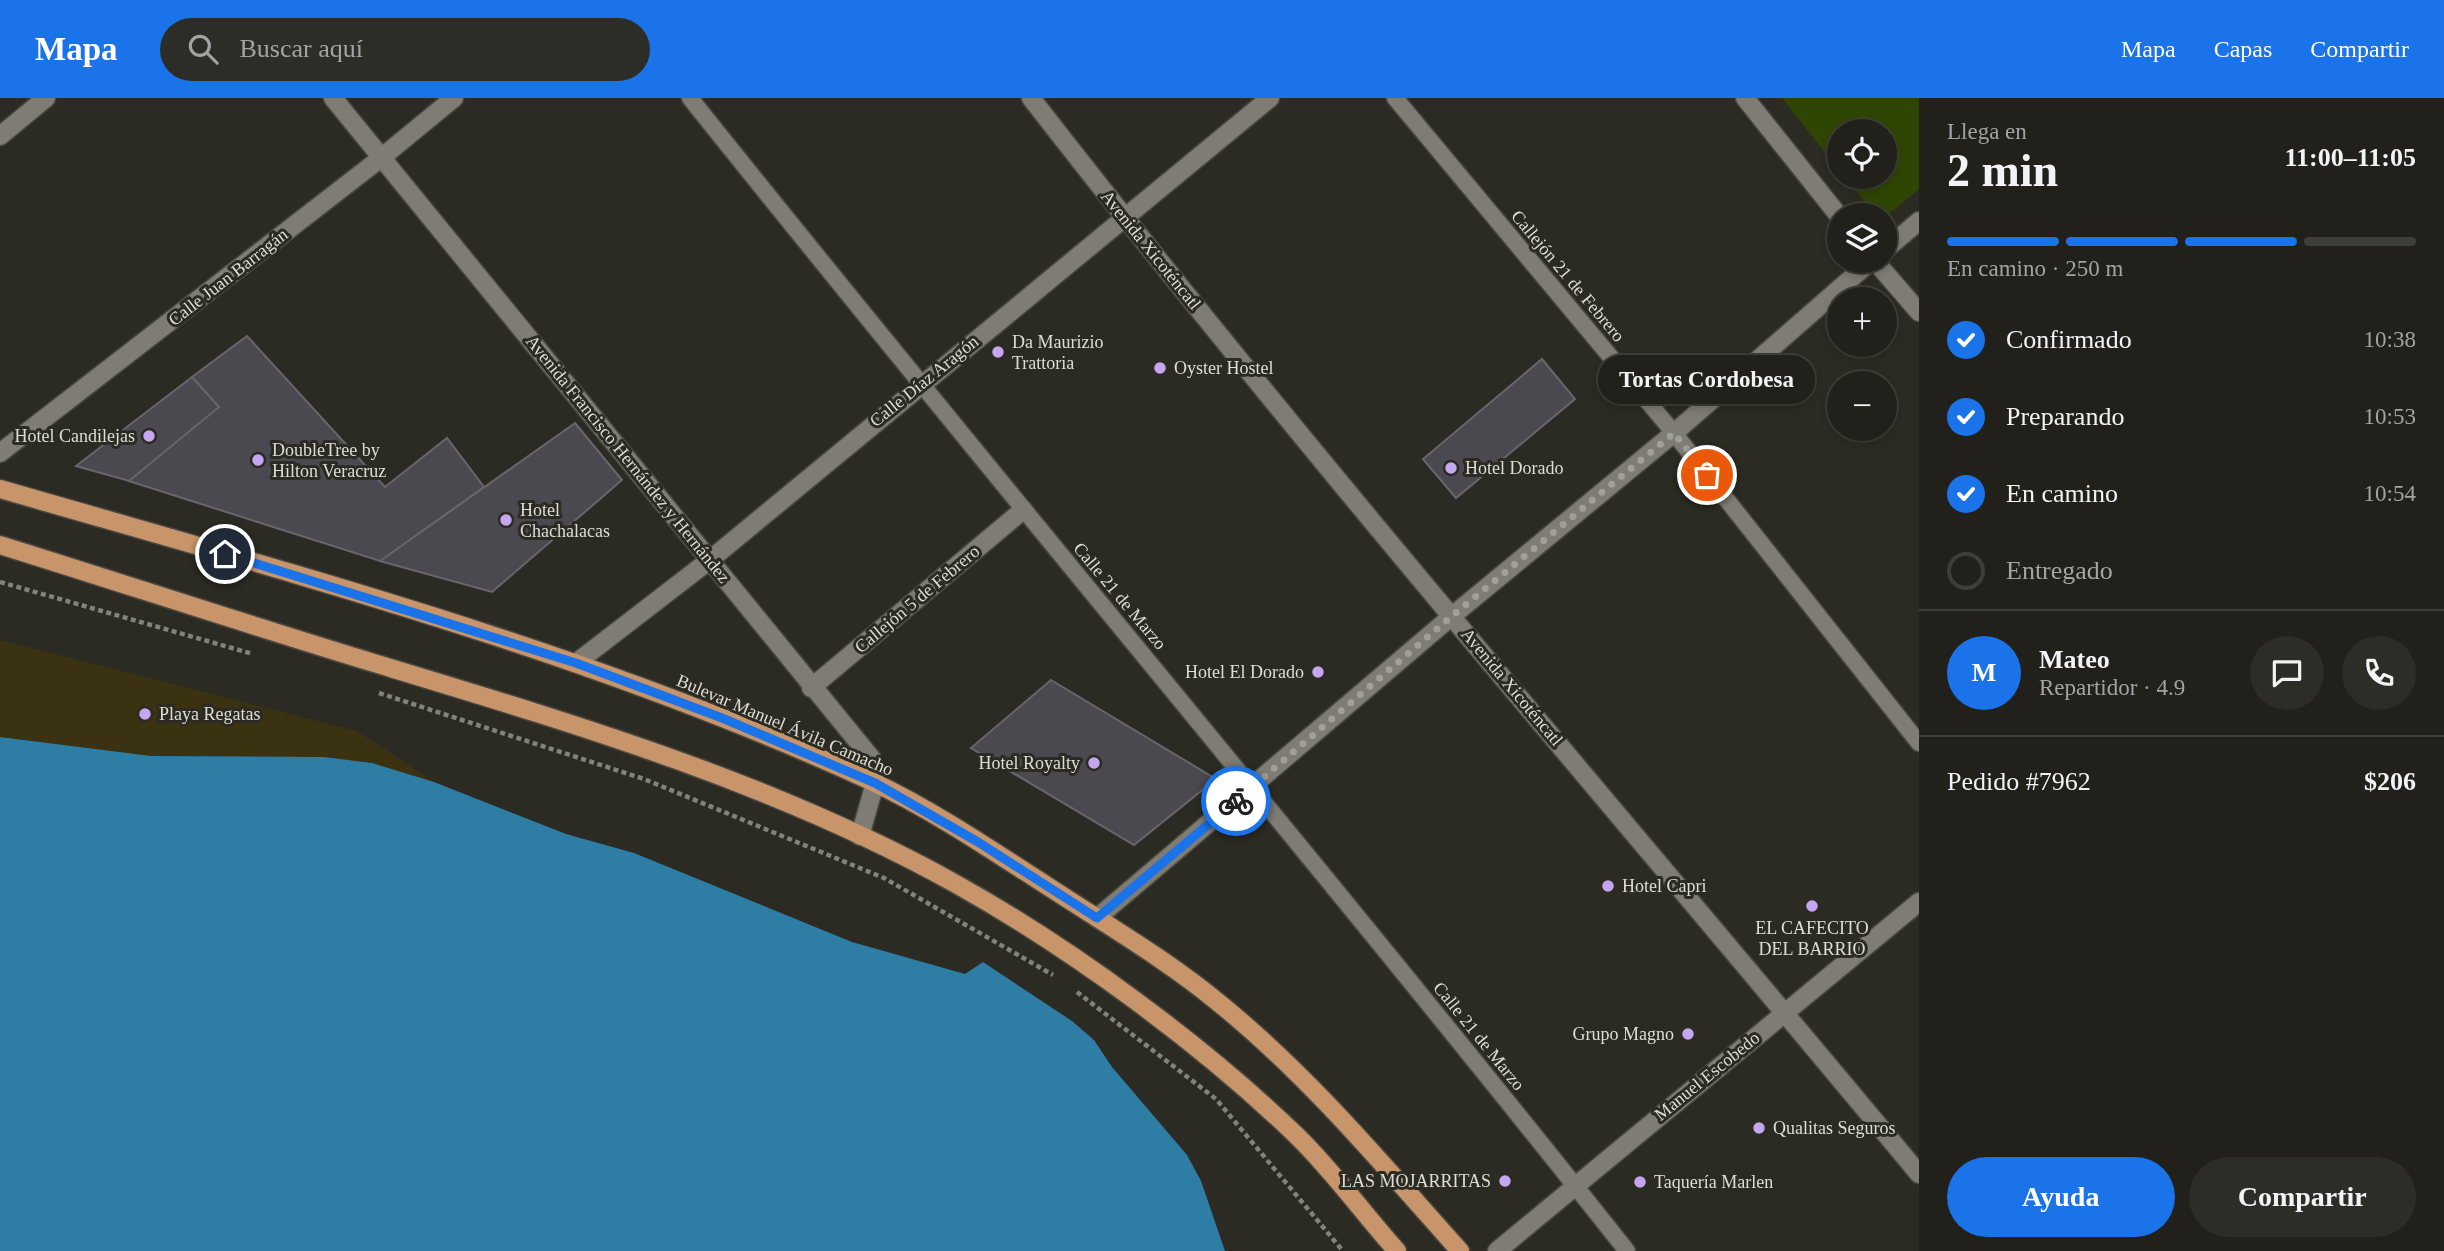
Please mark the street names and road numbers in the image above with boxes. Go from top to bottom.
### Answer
street label: Avenida Xicoténcatl [1097,187,1205,313]
street label: Callejón 21 de Febrero [1507,206,1629,346]
street label: Calle Juan Barragán [164,224,292,330]
street label: Avenida Francisco Hernández y Hernández [522,331,734,587]
street label: Calle Díaz Aragón [866,331,982,431]
street label: Calle 21 de Marzo [1069,538,1171,654]
street label: Callejón 5 de Febrero [851,541,983,657]
street label: Avenida Xicoténcatl [1457,624,1567,750]
street label: Bulevar Manuel Ávila Camacho [674,669,897,780]
street label: Calle 21 de Marzo [1429,978,1529,1094]
street label: Manuel Escobedo [1650,1027,1764,1125]

